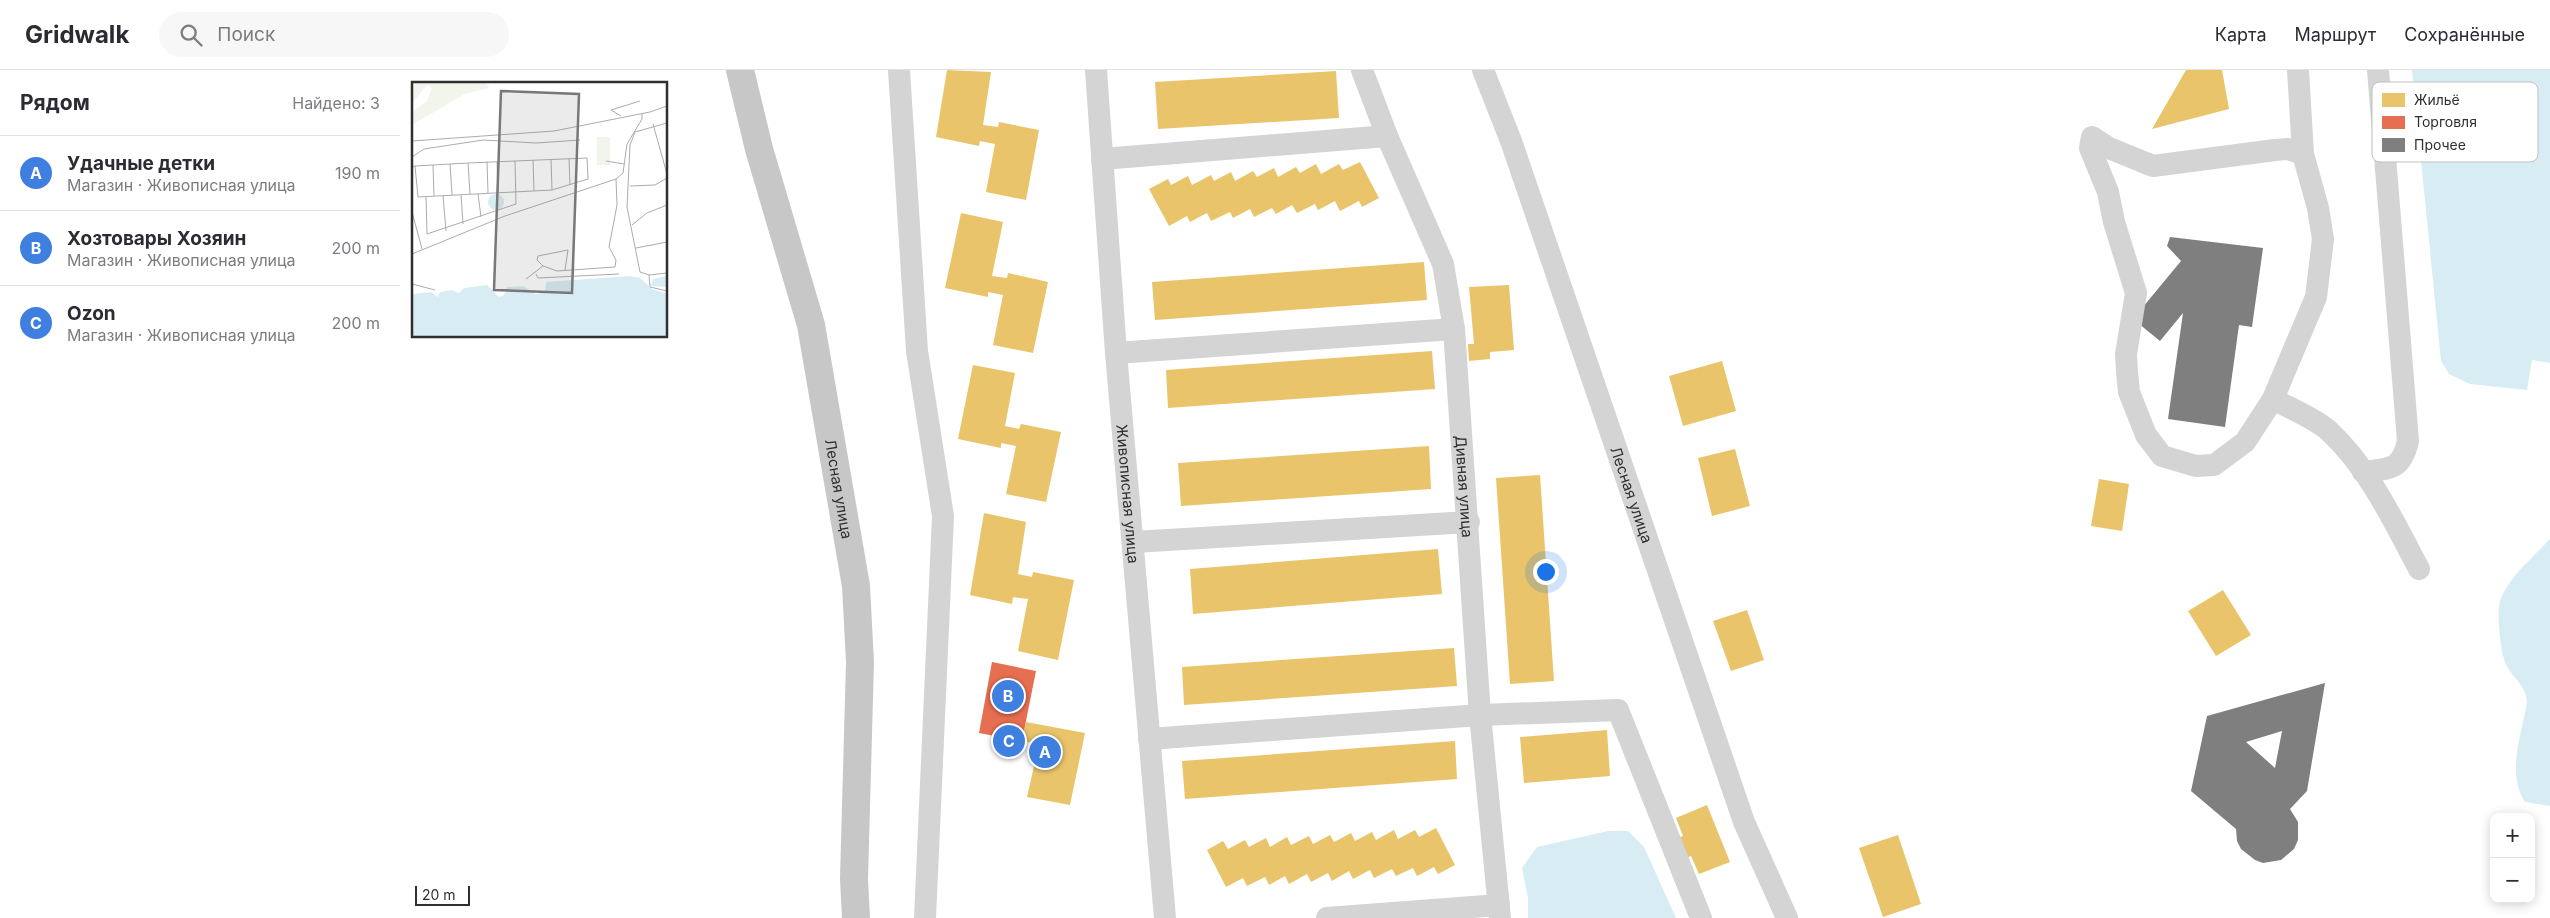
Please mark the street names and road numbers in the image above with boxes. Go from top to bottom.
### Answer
street label: Живописная улица [1113,423,1144,564]
street label: Дивная улица [1452,435,1478,538]
street label: Лесная улица [821,437,857,540]
street label: Лесная улица [1607,444,1657,545]

